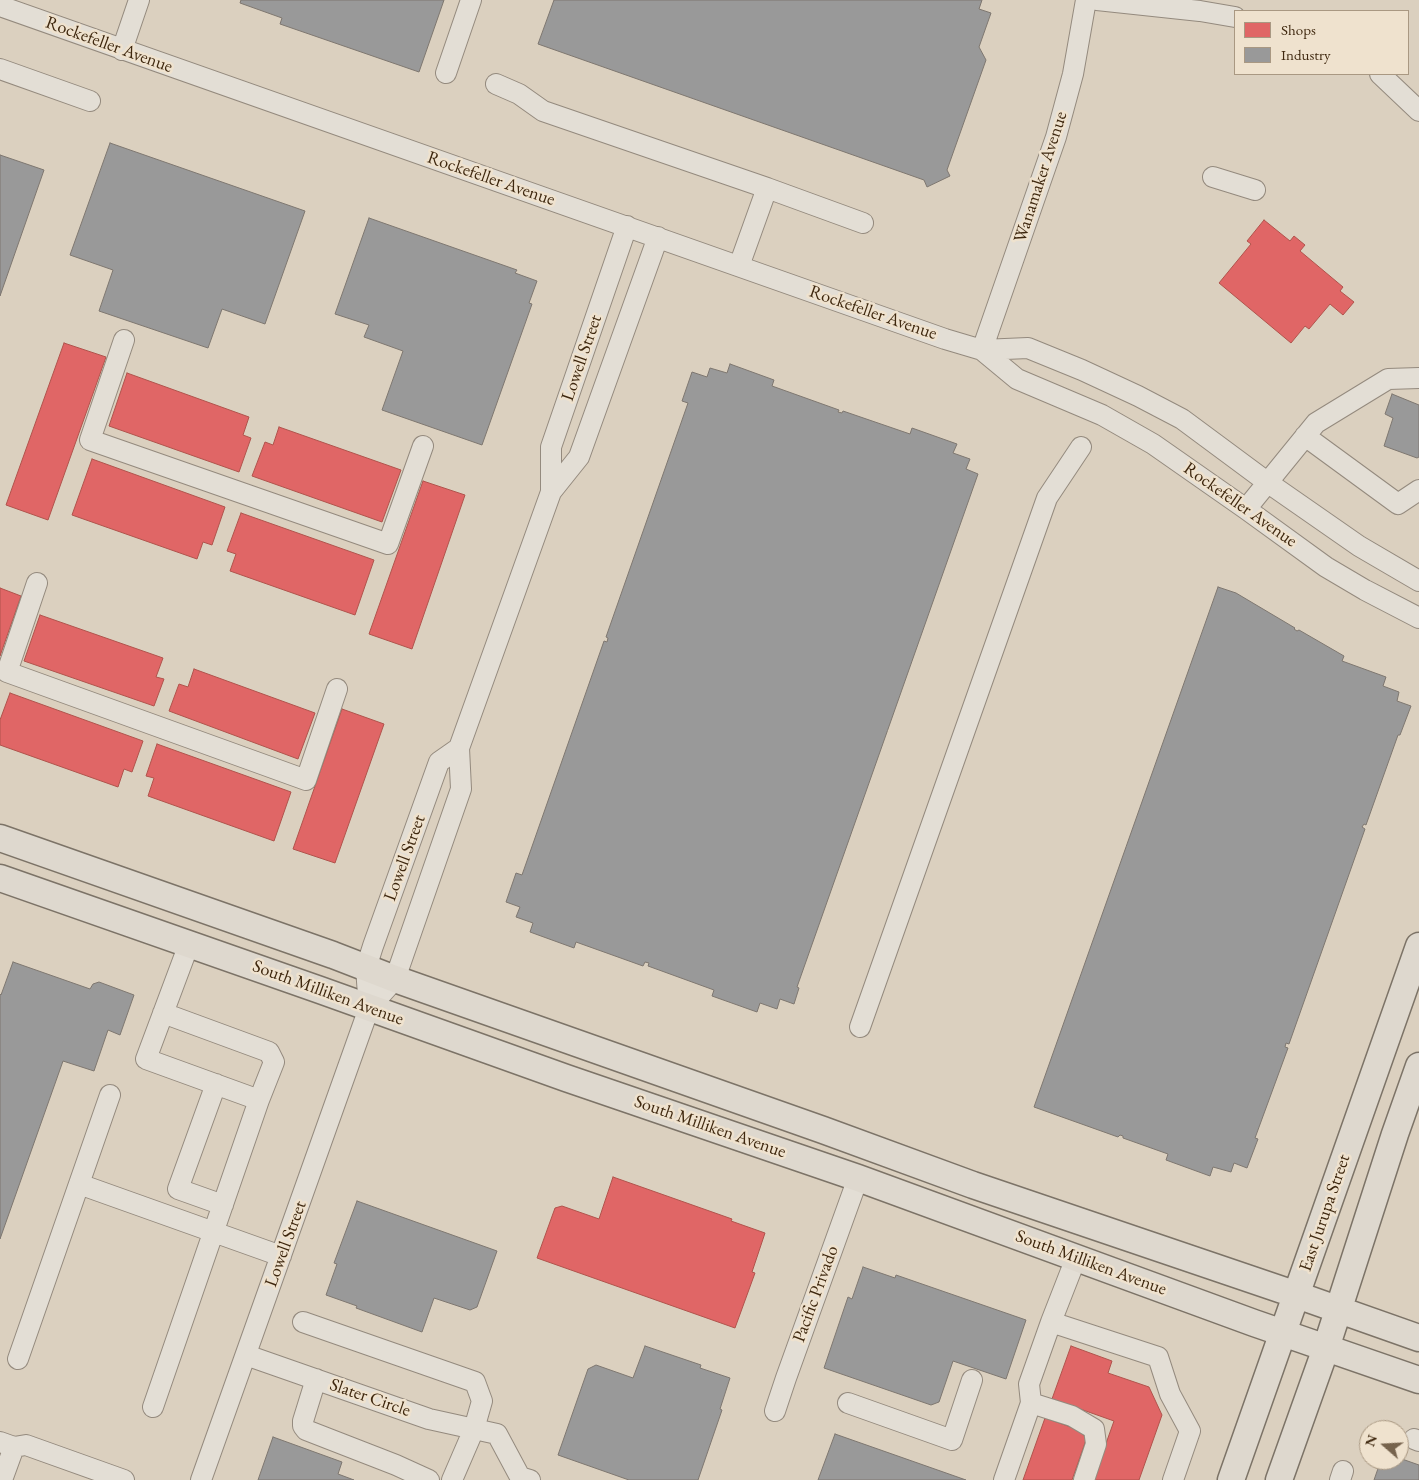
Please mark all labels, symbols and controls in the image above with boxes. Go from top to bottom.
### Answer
legend [1234,10,1409,75]
street label: Rockefeller Avenue [42,12,176,78]
text: Shops [1281,20,1316,39]
text: Industry [1281,45,1331,64]
street label: Wanamaker Avenue [1010,109,1072,245]
street label: Rockefeller Avenue [424,147,558,211]
street label: Rockefeller Avenue [806,281,940,345]
street label: Lowell Street [557,312,607,404]
street label: Rockefeller Avenue [1179,458,1301,552]
street label: Lowell Street [379,812,431,904]
street label: South Milliken Avenue [250,956,406,1030]
street label: South Milliken Avenue [631,1091,789,1163]
street label: East Jurupa Street [1295,1152,1355,1274]
street label: Lowell Street [260,1198,312,1290]
street label: South Milliken Avenue [1013,1226,1169,1300]
street label: Pacific Privado [789,1243,843,1345]
street label: Slater Circle [327,1374,413,1422]
north arrow [1359,1420,1409,1470]
text: N [1360,1432,1381,1449]

